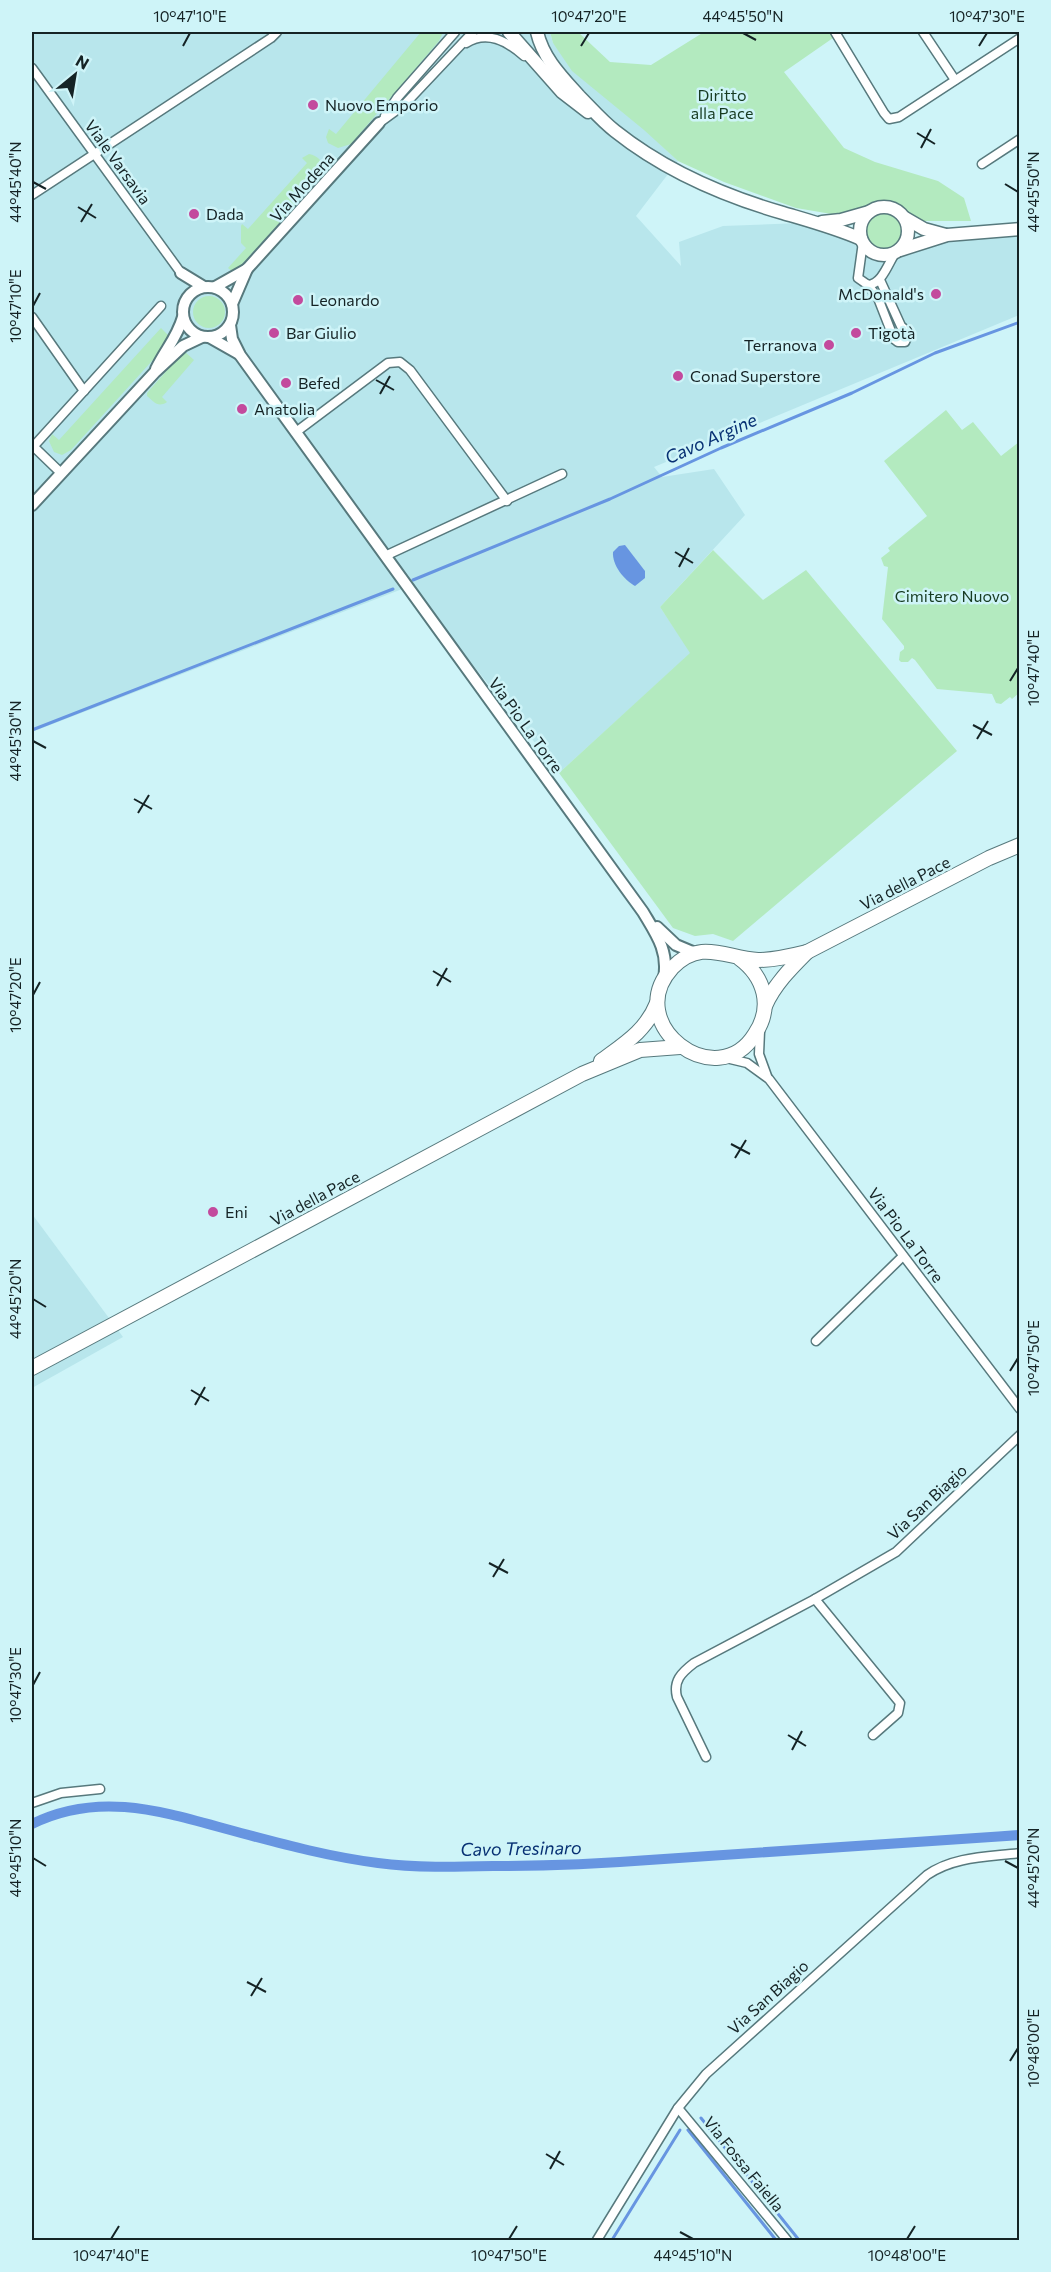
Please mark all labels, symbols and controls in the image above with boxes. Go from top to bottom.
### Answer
text: 10°47'10"E [153,7,227,25]
text: 10°47'20"E [551,7,627,25]
text: 44°45'50"N [703,7,783,25]
text: 10°47'30"E [949,7,1025,25]
north arrow [45,45,105,105]
text: N [73,50,93,73]
park label: Diritto alla Pace [691,85,753,122]
place label: Nuovo Emporio [325,95,438,114]
marker: Nuovo Emporio [306,98,320,112]
street label: Viale Varsavia [81,116,155,208]
text: 44°45'40"N [6,141,24,223]
street label: Via Modena [266,148,338,225]
text: 44°45'50"N [1024,152,1042,232]
place label: Dada [206,204,244,223]
marker: Dada [187,207,201,221]
text: 10°47'10"E [6,269,24,343]
place label: McDonald's [838,284,924,303]
marker: McDonald's [929,287,943,301]
place label: Leonardo [310,290,380,309]
marker: Leonardo [291,293,305,307]
place label: Bar Giulio [286,323,357,342]
place label: Tigotà [868,323,915,342]
marker: Bar Giulio [267,326,281,340]
marker: Tigotà [849,326,863,340]
place label: Terranova [744,335,817,354]
marker: Terranova [822,338,836,352]
place label: Conad Superstore [690,366,821,385]
marker: Conad Superstore [671,369,685,383]
place label: Befed [298,373,340,392]
marker: Befed [279,376,293,390]
place label: Anatolia [254,399,315,418]
marker: Anatolia [235,402,249,416]
water label: Cavo Argine [661,408,760,468]
park label: Cimitero Nuovo [895,586,1009,605]
text: 10°47'40"E [1024,630,1042,706]
street label: Via Pio La Torre [485,673,567,776]
text: 44°45'30"N [6,701,24,781]
street label: Via della Pace [857,852,953,913]
text: 10°47'20"E [6,957,24,1033]
street label: Via della Pace [267,1166,363,1229]
street label: Via Pio La Torre [865,1184,948,1286]
place label: Eni [225,1202,248,1221]
marker: Eni [206,1205,220,1219]
text: 44°45'20"N [6,1259,24,1339]
text: 10°47'50"E [1024,1320,1042,1396]
street label: Via San Biagio [883,1460,970,1543]
text: 10°47'30"E [6,1647,24,1723]
text: 44°45'10"N [6,1819,24,1897]
text: 44°45'20"N [1024,1828,1042,1908]
water label: Cavo Tresinaro [460,1836,582,1860]
street label: Via San Biagio [724,1956,812,2038]
text: 10°48'00"E [1024,2009,1042,2087]
street label: Via Fossa Faiella [700,2112,789,2215]
text: 10°47'40"E [73,2246,149,2264]
text: 10°47'50"E [471,2246,547,2264]
text: 44°45'10"N [654,2246,732,2264]
text: 10°48'00"E [868,2246,946,2264]

